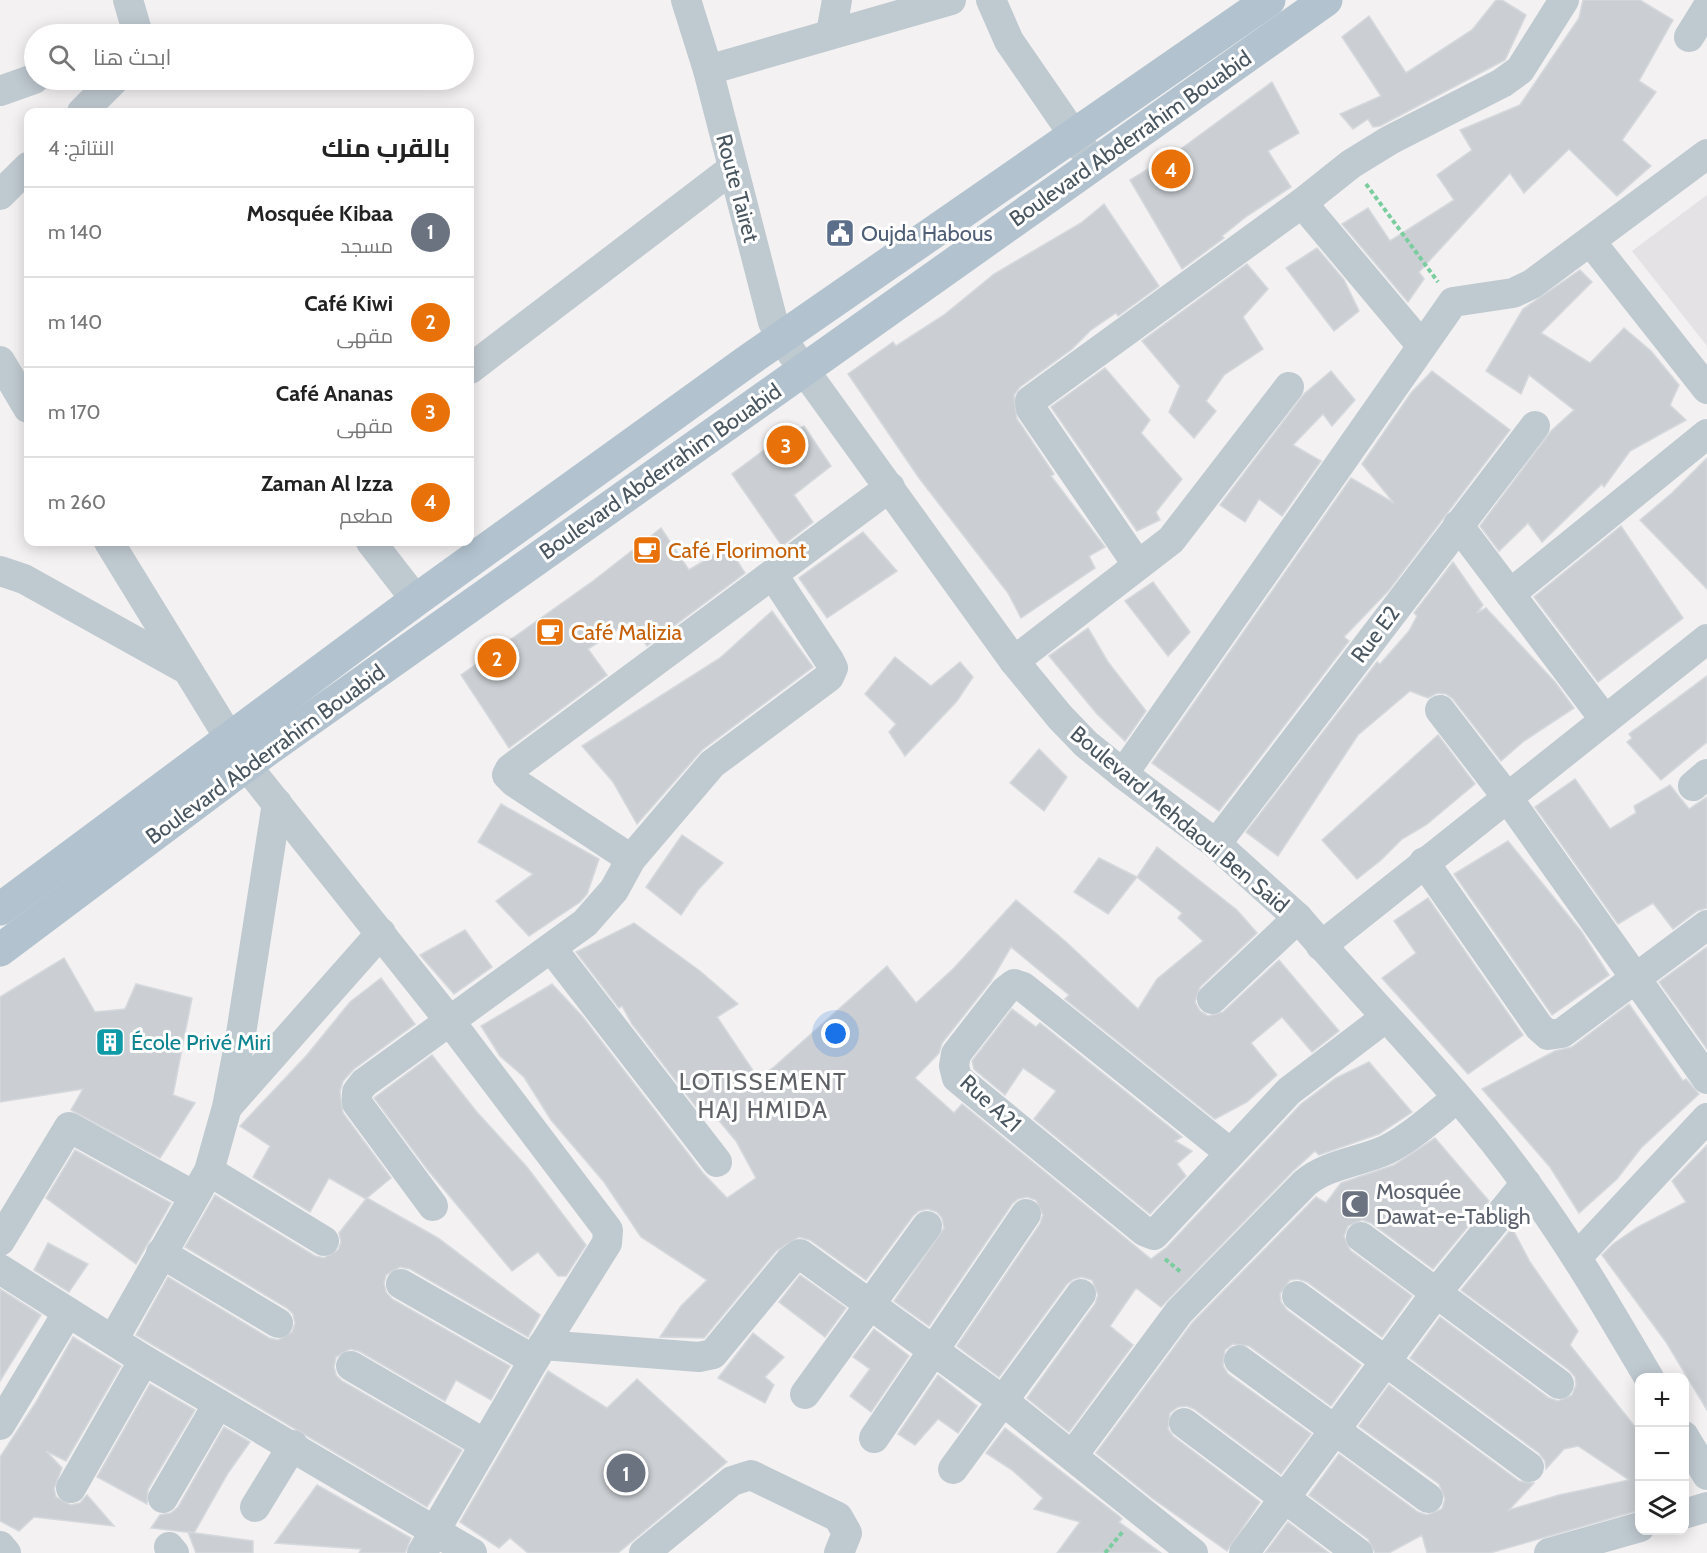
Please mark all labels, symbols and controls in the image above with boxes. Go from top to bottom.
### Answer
search box [24,24,474,90]
icon: search [45,41,78,74]
text: ابحث هنا [93,44,171,71]
street label: Boulevard Abderrahim Bouabid [1004,45,1256,232]
street label: Route Tairet [710,131,765,246]
text: بالقرب منك [322,132,450,164]
text: النتائج: 4 [48,136,115,160]
pin: 4 [1152,146,1190,192]
text: Mosquée Kibaa [247,200,393,227]
public building icon: Oujda Habous [824,217,856,249]
text: 140 m [48,220,102,244]
text: 1 [427,220,434,244]
place label: Oujda Habous [861,220,993,247]
text: مسجد [340,234,393,258]
text: Café Kiwi [304,290,393,317]
text: 140 m [48,310,102,334]
text: 2 [425,310,436,334]
text: مقهى [337,324,393,348]
street label: Boulevard Abderrahim Bouabid [534,378,786,565]
text: Café Ananas [276,380,393,407]
text: 170 m [48,400,100,424]
text: 3 [425,400,436,424]
text: مقهى [337,414,393,438]
pin: 3 [766,422,806,468]
text: Zaman Al Izza [261,470,393,497]
text: 260 m [48,490,106,514]
text: 4 [424,490,437,514]
text: مطعم [339,504,393,528]
cafe icon: Café Florimont [631,534,663,566]
place label: Café Florimont [668,537,807,564]
street label: Rue E2 [1345,600,1406,668]
cafe icon: Café Malizia [534,616,566,648]
place label: Café Malizia [571,619,682,646]
pin: 2 [478,636,516,680]
street label: Boulevard Abderrahim Bouabid [141,659,390,850]
street label: Boulevard Mehdaoui Ben Said [1065,720,1294,919]
your location [821,1019,850,1048]
building icon: École Privé Miri [94,1026,126,1058]
place label: École Privé Miri [131,1029,271,1056]
district label: LOTISSEMENT HAJ HMIDA [679,1067,847,1124]
street label: Rue A21 [955,1069,1027,1138]
place label: Mosquée Dawat-e-Tabligh [1376,1178,1531,1230]
mosque icon: Mosquée Dawat-e-Tabligh [1339,1188,1371,1220]
map controls [1635,1373,1689,1535]
button: + [1635,1373,1689,1427]
button: − [1635,1427,1689,1481]
pin: 1 [606,1450,646,1496]
button: layers [1635,1481,1689,1535]

